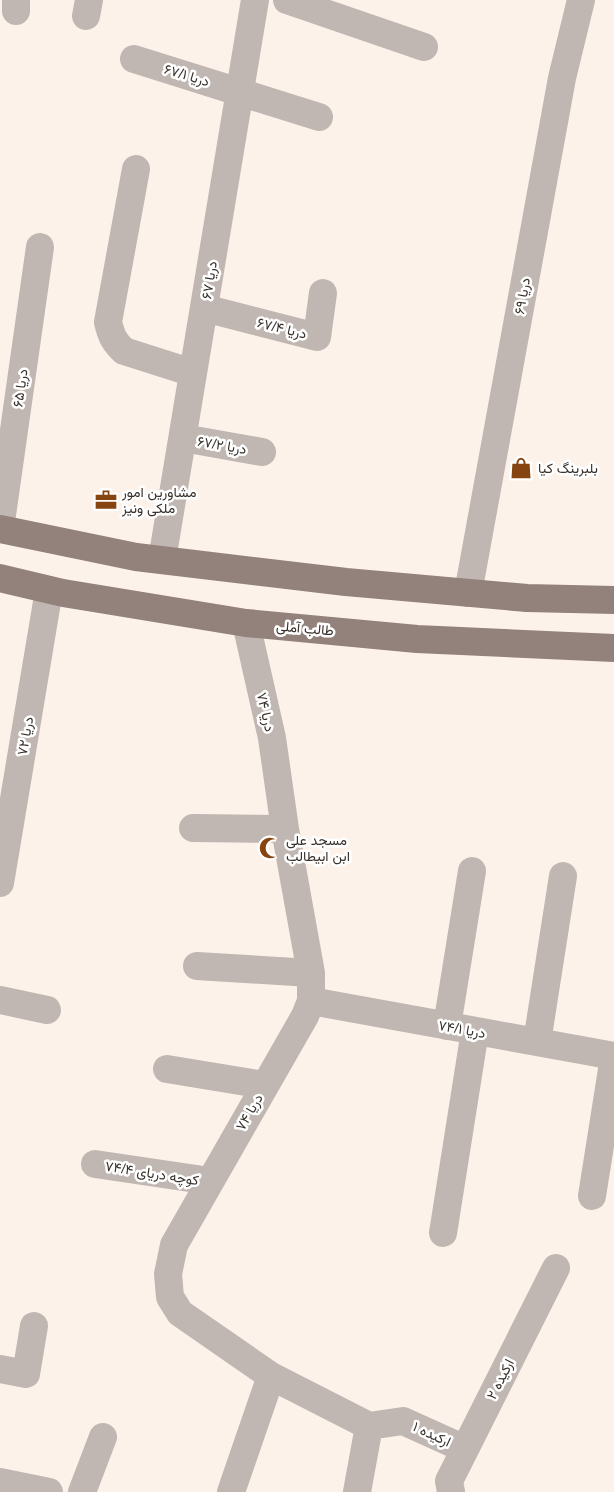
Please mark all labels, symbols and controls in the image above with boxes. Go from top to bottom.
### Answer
street label: دریا ۶۷/۱ [162,61,212,90]
street label: دریا ۶۷ [198,259,221,300]
street label: دریا ۶۹ [511,276,534,316]
street label: دریا ۶۷/۴ [255,314,309,343]
street label: دریا ۶۵ [9,368,32,408]
street label: دریا ۶۷/۲ [196,433,248,458]
shop icon: بلبرینگ کیا [508,455,534,481]
place label: بلبرینگ کیا [538,460,598,477]
place label: مشاورین امور ملکی ونیز [121,484,197,517]
office icon: مشاورین امور ملکی ونیز [93,487,119,513]
street label: طالب آملی [275,618,335,639]
street label: دریا ۷۴ [253,691,278,734]
street label: دریا ۷۲ [14,715,37,757]
place label: مسجد علی ابن ابیطالب [286,832,350,865]
mosque icon: مسجد علی ابن ابیطالب [257,835,283,861]
street label: دریا ۷۴/۱ [437,1017,487,1042]
street label: دریا ۷۴ [232,1091,267,1134]
street label: کوچه دریای ۷۴/۴ [104,1158,200,1190]
street label: ارکیده ۲ [483,1356,518,1402]
street label: ارکیده ۱ [410,1418,453,1451]

